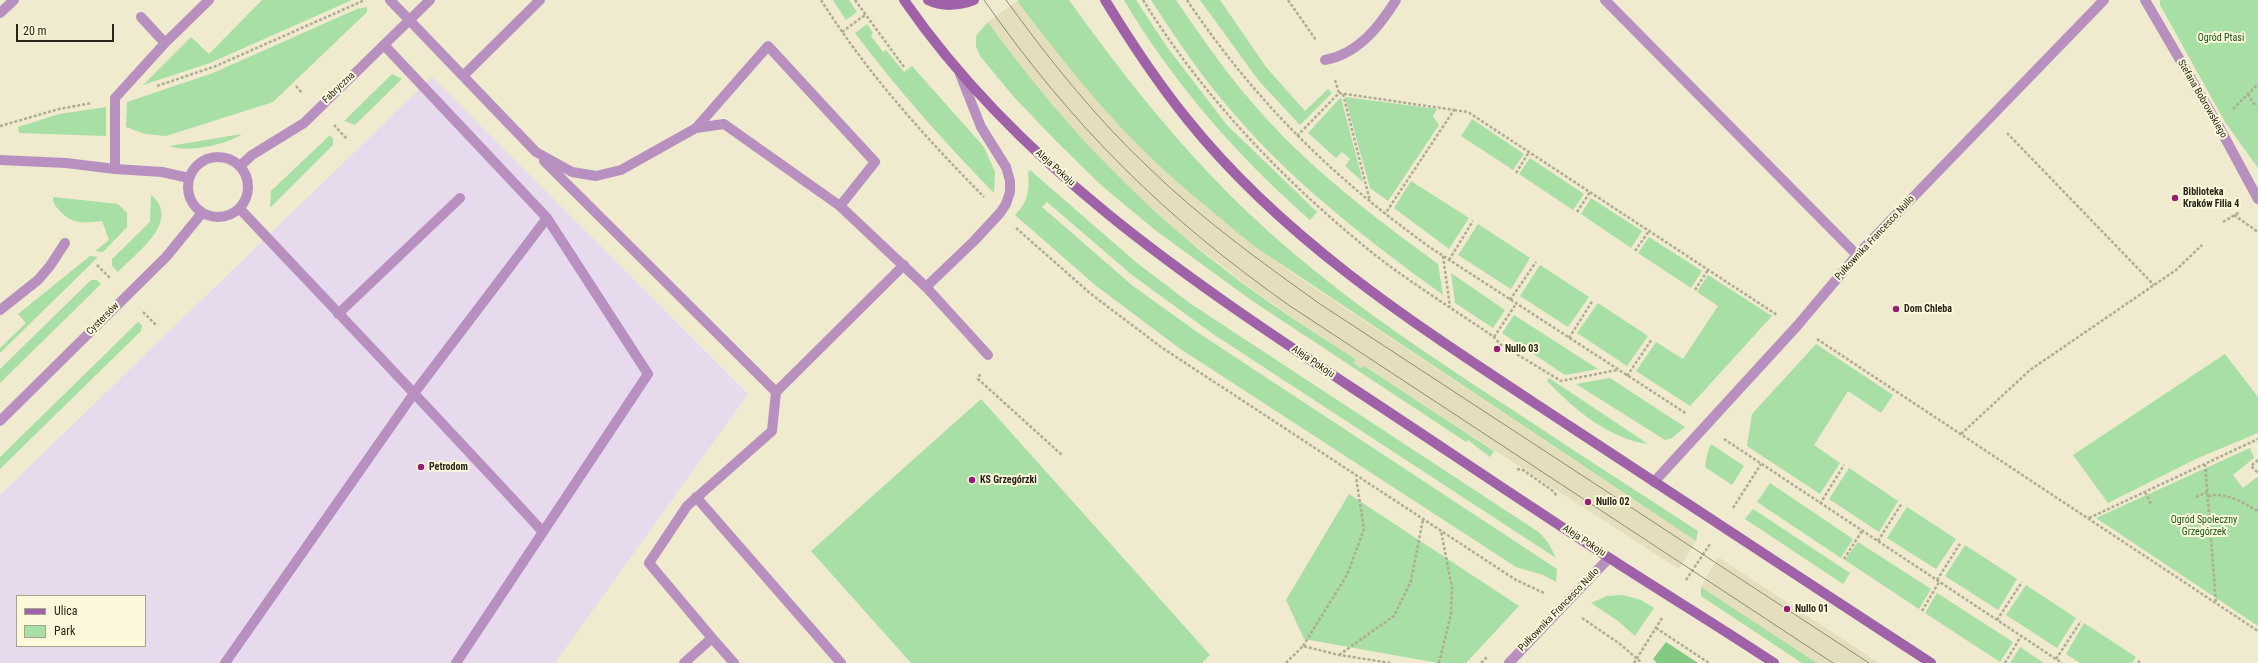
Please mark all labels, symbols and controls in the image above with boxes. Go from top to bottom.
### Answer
scale bar [18,16,116,42]
text: 20 m [23,24,47,38]
park label: Ogród Ptasi [2198,32,2244,44]
street label: Stefana Bobrowskiego [2175,58,2229,140]
street label: Fabryczna [320,70,358,106]
street label: Aleja Pokoju [1033,147,1077,189]
place label: Biblioteka Kraków Filia 4 [2183,186,2239,210]
street label: Pułkownika Francesco Nullo [1833,193,1917,283]
marker: Biblioteka Kraków Filia 4 [2170,193,2180,203]
street label: Cystersów [84,300,122,338]
place label: Dom Chleba [1904,303,1952,315]
marker: Dom Chleba [1891,304,1901,314]
street label: Aleja Pokoju [1289,343,1337,381]
place label: Nullo 03 [1505,343,1538,355]
marker: Nullo 03 [1492,344,1502,354]
place label: Petrodom [429,461,468,473]
marker: Petrodom [416,462,426,472]
place label: KS Grzegórzki [980,474,1037,486]
marker: KS Grzegórzki [967,475,977,485]
place label: Nullo 02 [1596,496,1629,508]
marker: Nullo 02 [1583,497,1593,507]
park label: Ogród Społeczny Grzegórzek [2171,514,2237,538]
street label: Aleja Pokoju [1560,523,1608,559]
street label: Pułkownika Francesco Nullo [1516,566,1602,654]
legend [16,595,146,647]
place label: Nullo 01 [1795,603,1828,615]
text: Ulica [54,604,78,618]
marker: Nullo 01 [1782,604,1792,614]
text: Park [54,624,75,638]

